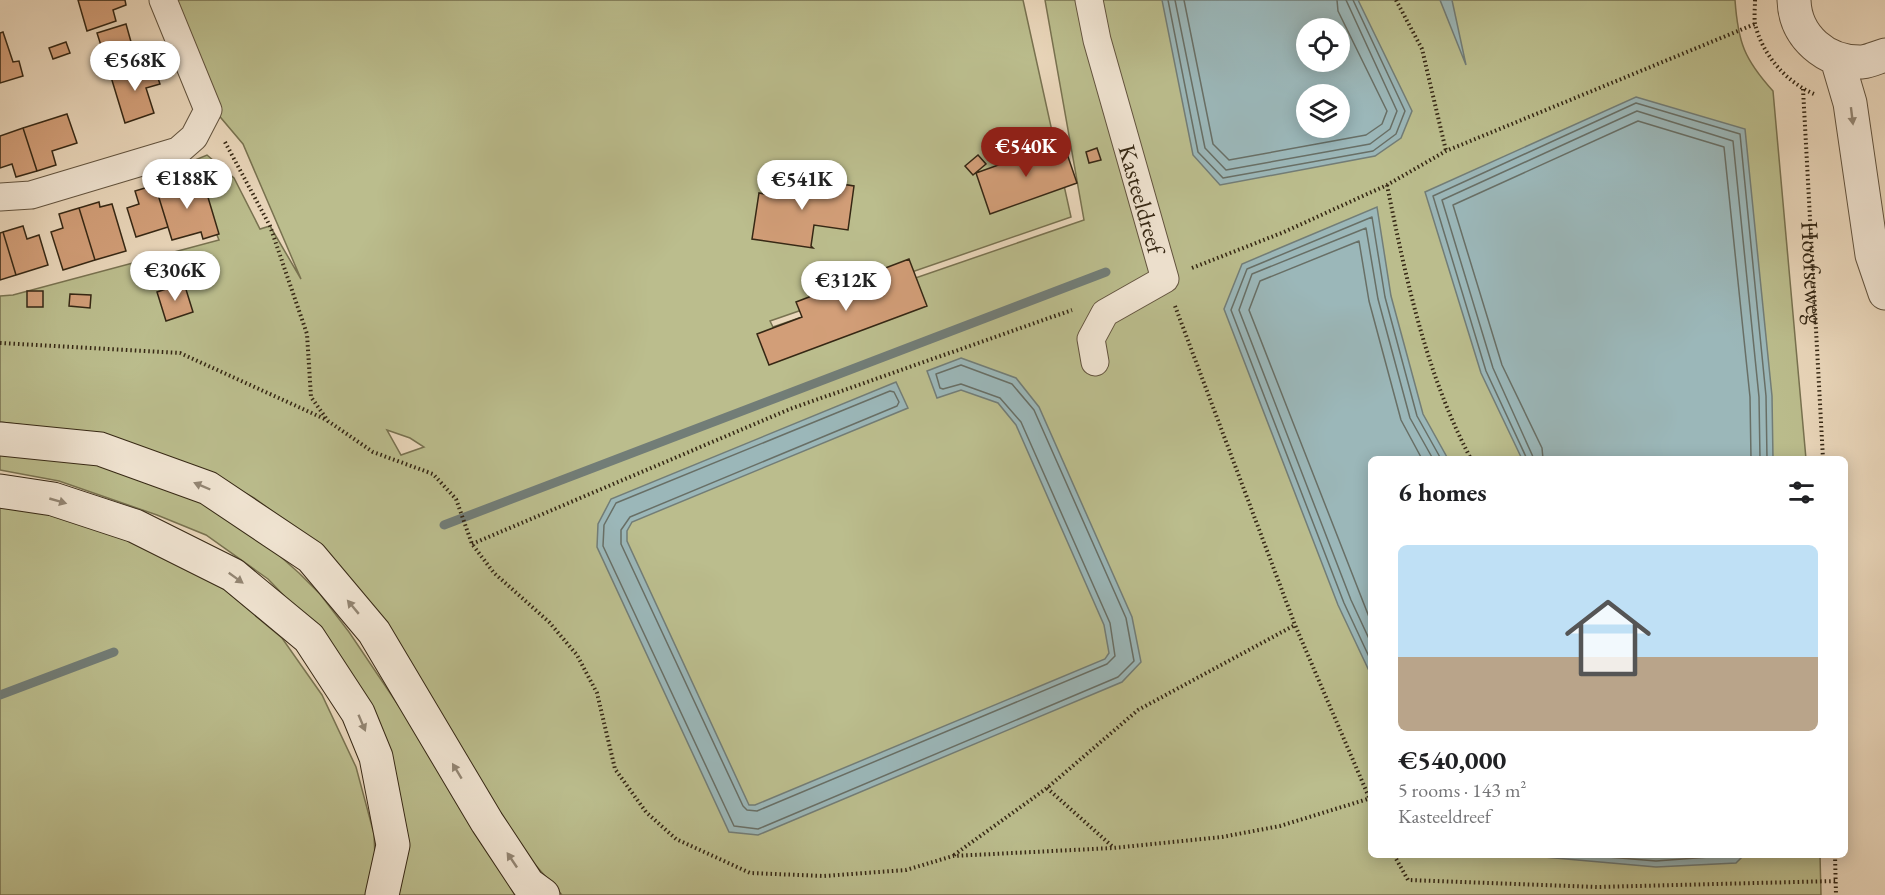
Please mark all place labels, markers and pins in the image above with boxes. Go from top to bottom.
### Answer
pin: €568K [93,41,177,92]
pin: €540K [984,127,1068,178]
pin: €188K [145,159,229,210]
pin: €541K [760,160,844,211]
pin: €306K [133,251,217,302]
pin: €312K [804,261,888,312]

